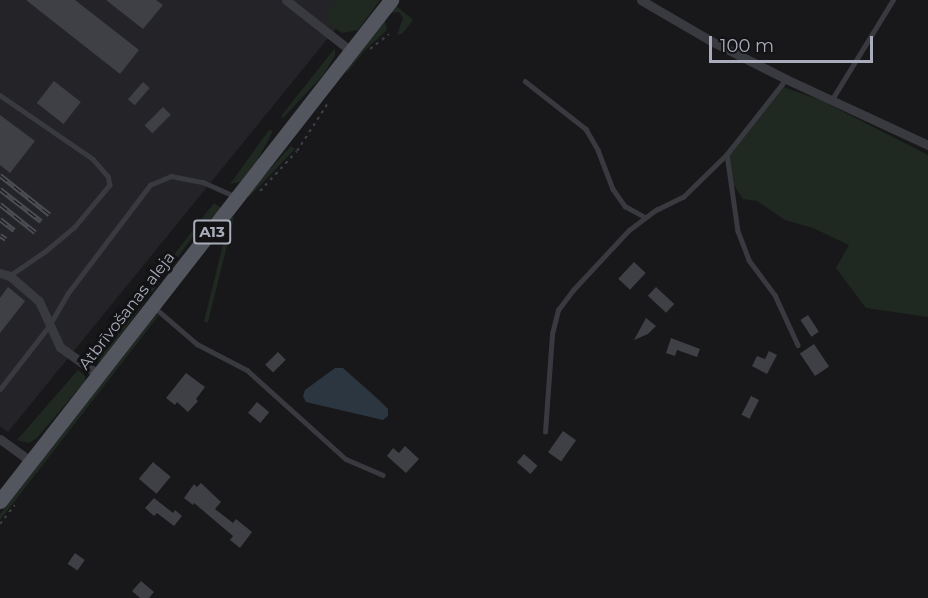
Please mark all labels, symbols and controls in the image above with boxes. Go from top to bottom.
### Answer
scale bar [712,24,876,62]
text: 100 m [720,35,774,57]
road number: A13 [192,220,232,244]
street label: Atbrīvošanas aleja [75,248,179,374]

